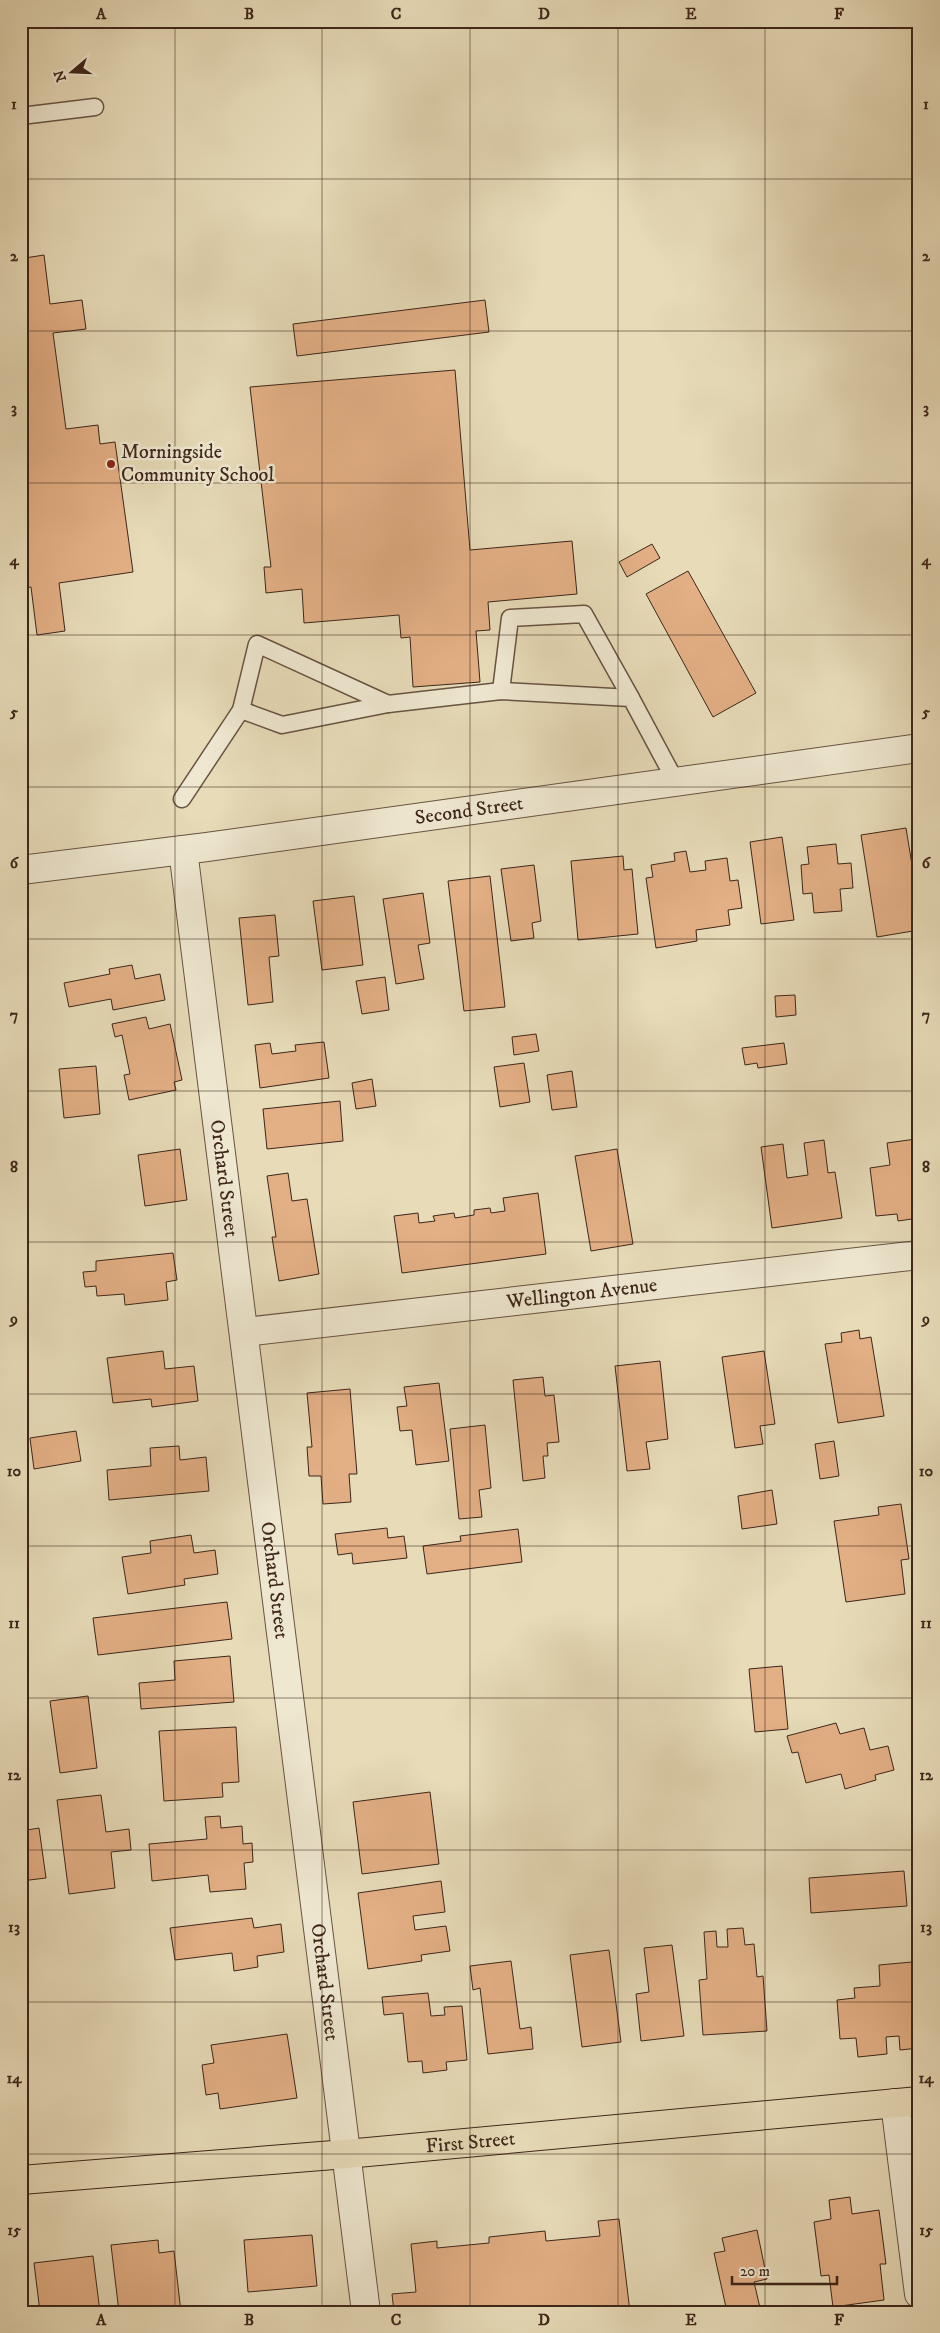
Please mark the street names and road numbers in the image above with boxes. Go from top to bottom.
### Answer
street label: Second Street [413,791,525,830]
street label: Orchard Street [204,1118,244,1239]
street label: Wellington Avenue [504,1272,659,1315]
street label: Orchard Street [255,1520,294,1640]
street label: Orchard Street [305,1922,344,2042]
street label: First Street [425,2126,516,2159]

